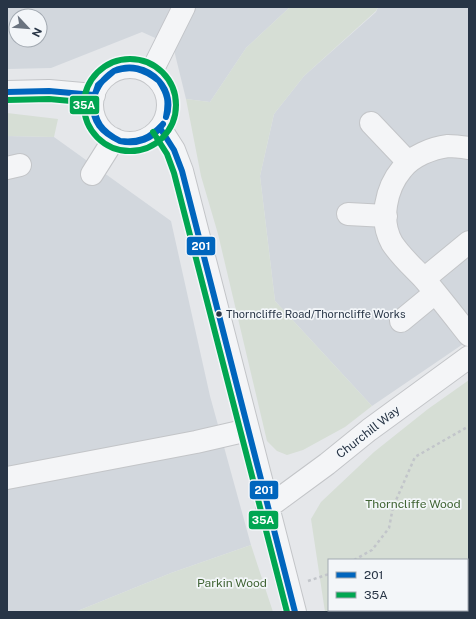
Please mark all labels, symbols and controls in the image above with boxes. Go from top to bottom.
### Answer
north arrow [8,8,48,48]
text: N [30,26,44,39]
line badge: 35A [69,95,100,115]
text: 35A [73,99,95,111]
line badge: 201 [186,236,216,256]
text: 201 [192,240,210,252]
place label: Thorncliffe Road/Thorncliffe Works [226,308,406,320]
marker: Thorncliffe Road/Thorncliffe Works [214,309,224,319]
street label: Churchill Way [333,403,403,461]
line badge: 201 [249,480,279,500]
text: 201 [255,484,273,496]
park label: Thorncliffe Wood [365,497,461,511]
line badge: 35A [248,510,279,530]
text: 35A [252,514,274,526]
legend [328,559,468,611]
text: 201 [364,568,383,582]
park label: Parkin Wood [197,576,267,590]
text: 35A [364,588,388,602]

